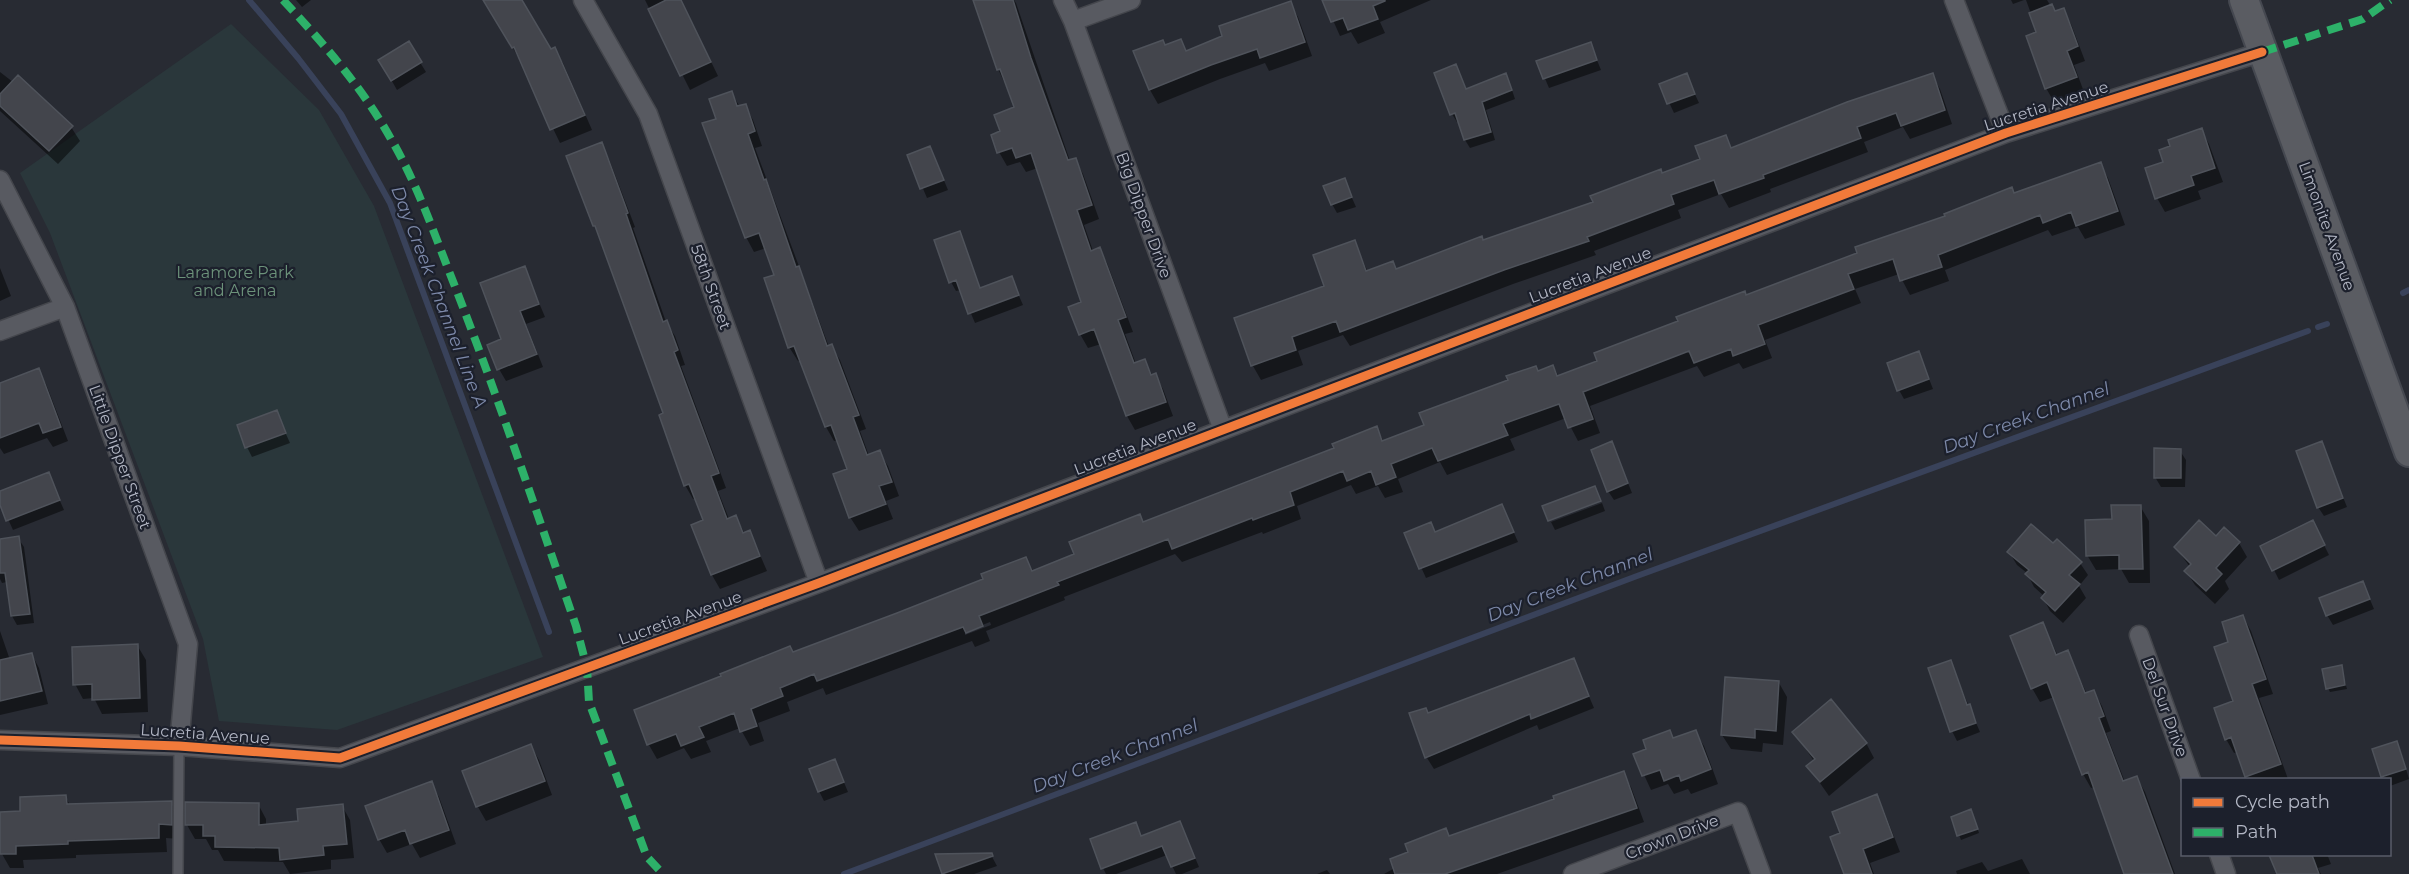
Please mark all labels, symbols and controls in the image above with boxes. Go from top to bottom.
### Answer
street label: Lucretia Avenue [1981,77,2111,135]
street label: Big Dipper Drive [1112,149,1176,281]
street label: Limonite Avenue [2295,159,2359,293]
water label: Day Creek Channel Line A [386,183,492,411]
street label: 58th Street [687,242,735,333]
street label: Lucretia Avenue [1526,243,1654,307]
park label: Laramore Park and Arena [176,263,294,300]
water label: Day Creek Channel [1940,378,2113,458]
street label: Little Dipper Street [85,382,155,532]
street label: Lucretia Avenue [1071,415,1199,479]
water label: Day Creek Channel [1484,543,1656,627]
street label: Lucretia Avenue [616,587,744,649]
street label: Del Sur Drive [2138,655,2192,759]
water label: Day Creek Channel [1029,714,1201,798]
street label: Lucretia Avenue [140,720,270,748]
legend [2181,778,2391,856]
text: Cycle path [2235,791,2330,813]
street label: Crown Drive [1623,811,1721,863]
text: Path [2235,821,2278,843]

